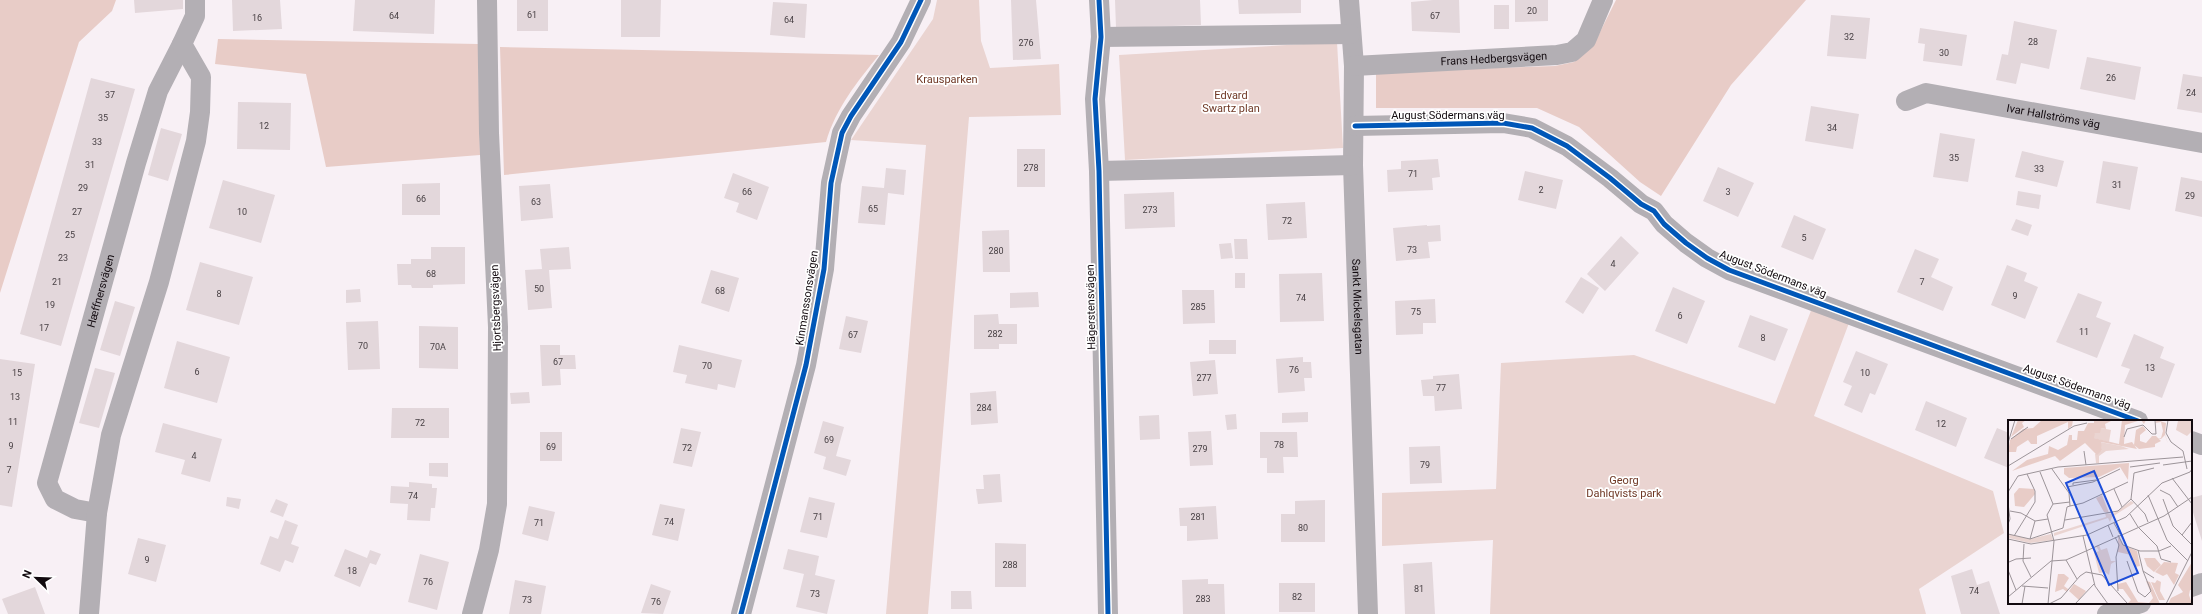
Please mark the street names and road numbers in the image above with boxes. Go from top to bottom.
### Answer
street label: Frans Hedbergsvägen [1440,49,1547,68]
street label: Ivar Hallströms väg [2006,101,2101,131]
street label: August Södermans väg [1391,109,1505,122]
street label: August Södermans väg [1718,248,1828,300]
street label: Kinmanssonsvägen [793,250,821,346]
street label: Hæffnersvägen [84,253,117,329]
street label: Sankt Mickelsgatan [1350,258,1366,355]
street label: Hjortsbergsvägen [488,264,504,352]
street label: Hägerstensvägen [1084,264,1098,350]
street label: August Södermans väg [2021,361,2133,413]

